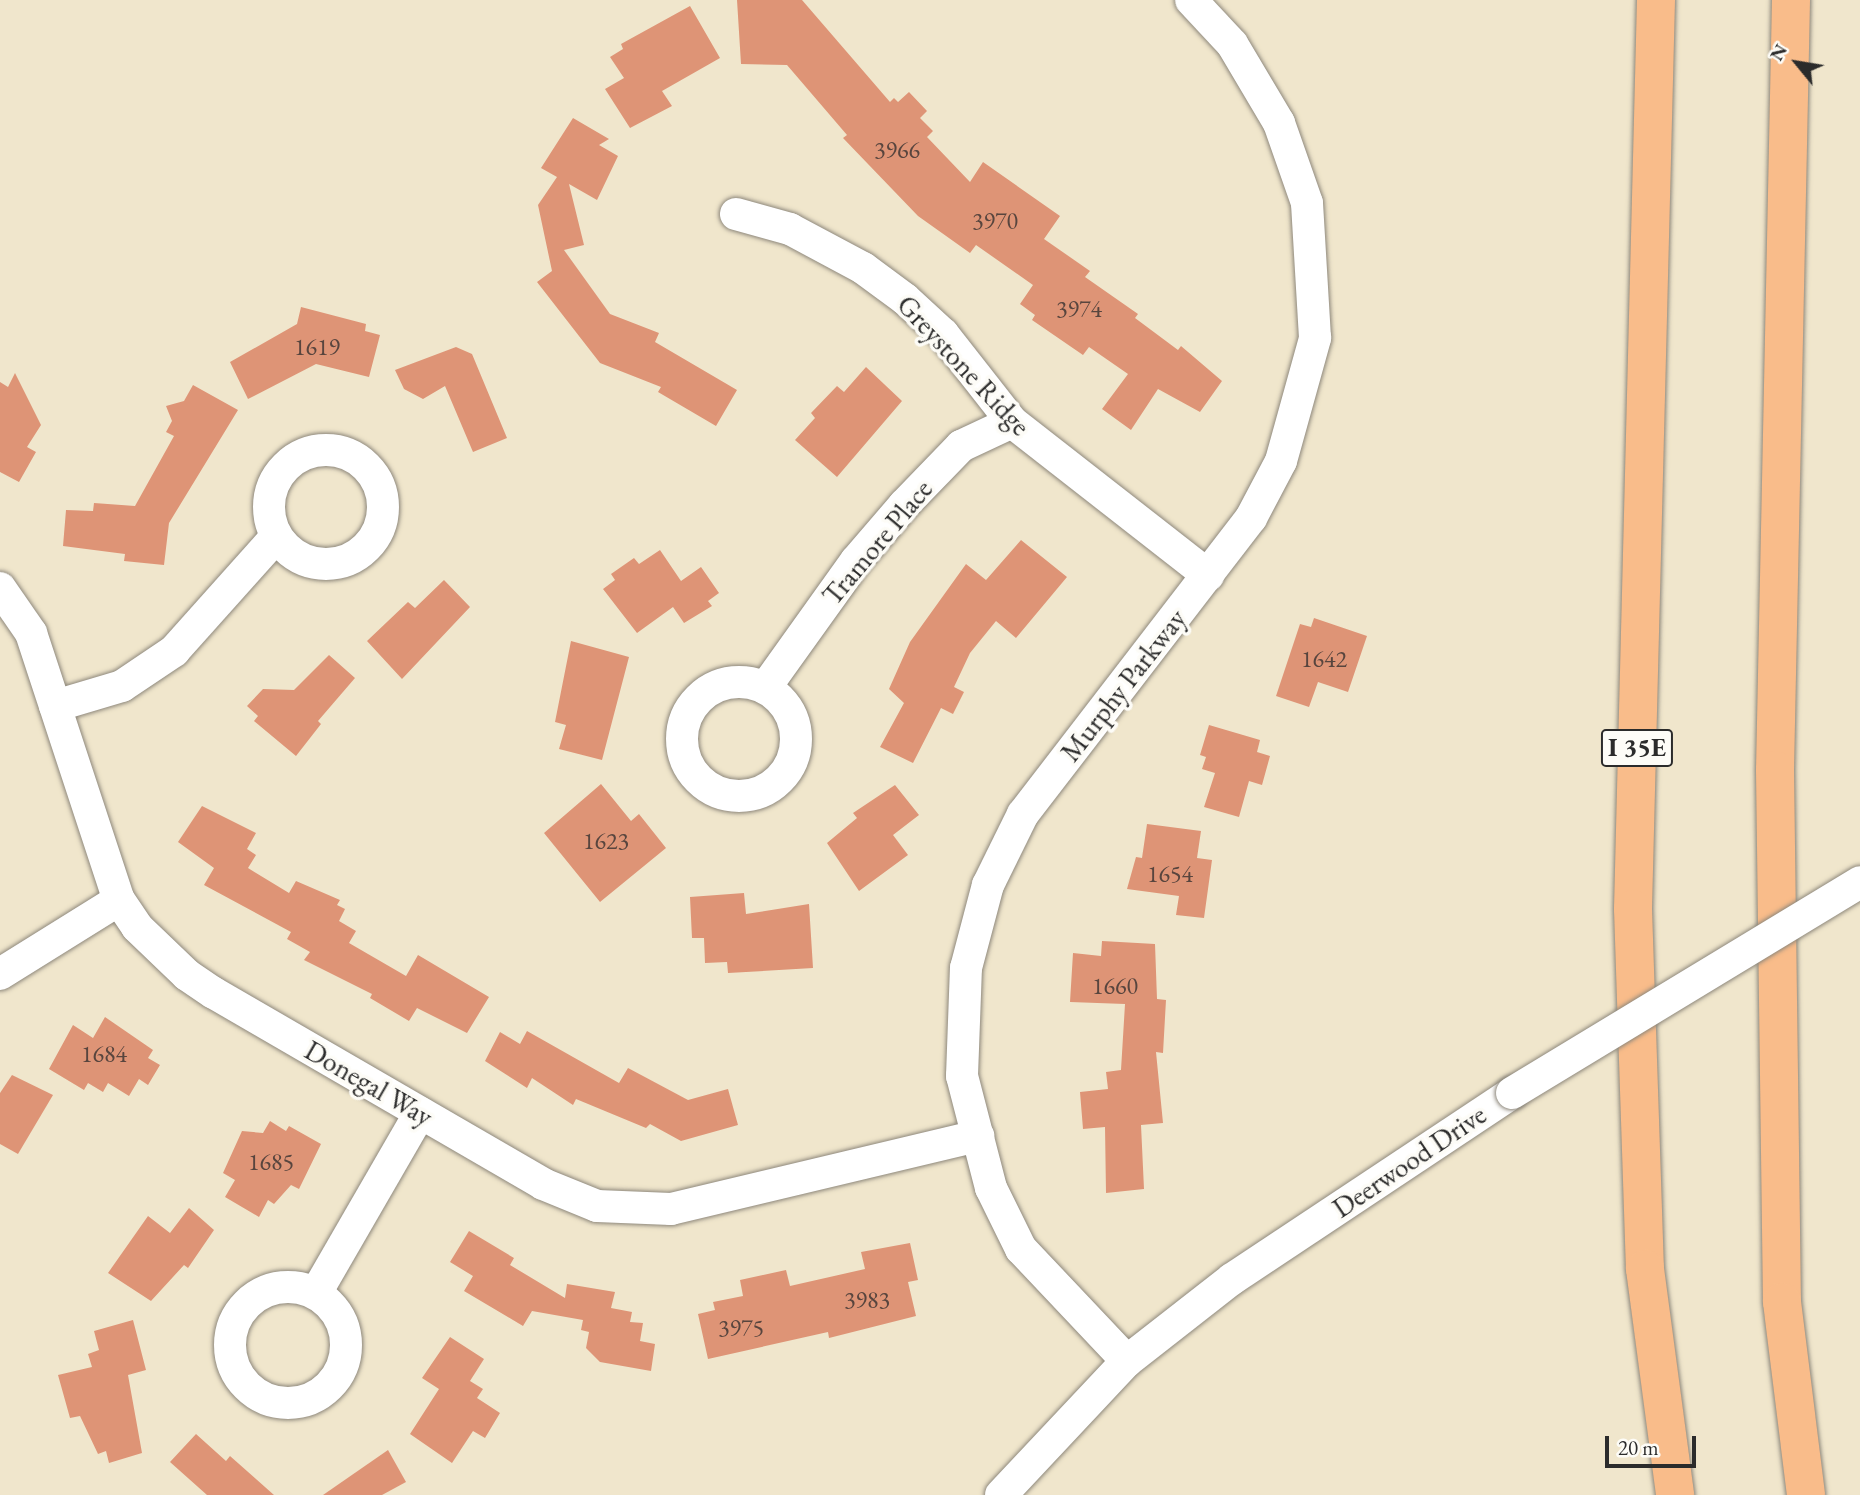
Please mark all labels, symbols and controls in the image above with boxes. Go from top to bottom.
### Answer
north arrow [1762,28,1832,98]
text: N [1764,39,1793,65]
house number: 3966 [874,136,920,164]
house number: 3970 [972,207,1018,235]
street label: Greystone Ridge [890,288,1038,442]
house number: 3974 [1056,295,1102,323]
house number: 1619 [294,333,340,361]
street label: Tramore Place [815,473,939,611]
street label: Murphy Parkway [1053,602,1193,768]
house number: 1642 [1301,645,1347,673]
road number: I 35E [1600,726,1674,770]
house number: 1623 [583,827,629,855]
house number: 1654 [1147,860,1193,888]
house number: 1660 [1092,972,1138,1000]
street label: Donegal Way [299,1033,439,1133]
house number: 1684 [81,1040,127,1068]
street label: Deerwood Drive [1326,1097,1492,1225]
house number: 1685 [248,1148,294,1176]
house number: 3983 [844,1286,890,1314]
house number: 3975 [718,1314,764,1342]
scale bar [1608,1422,1699,1466]
text: 20 m [1618,1434,1659,1461]

